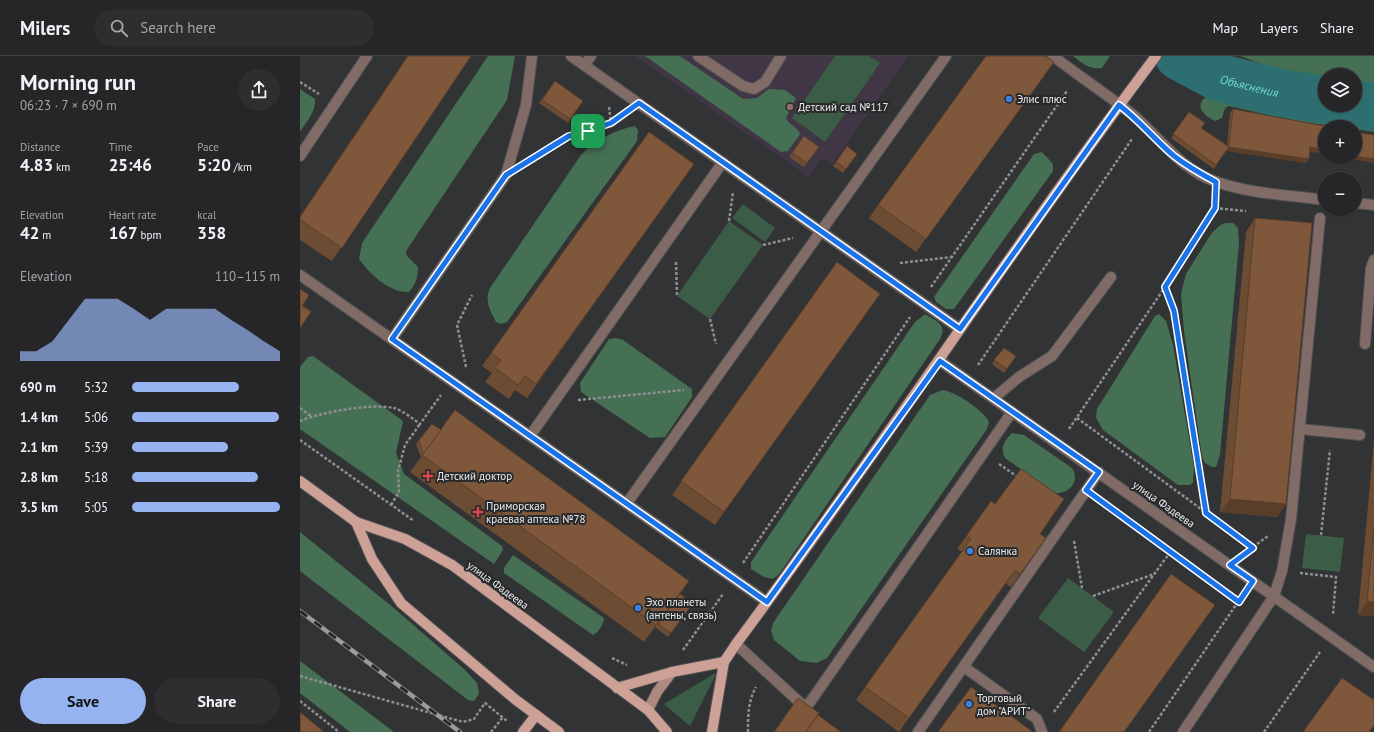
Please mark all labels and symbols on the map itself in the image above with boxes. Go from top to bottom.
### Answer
water label: Объяснения [1219,71,1281,100]
place label: Элис плюс [1017,92,1067,106]
marker: Элис плюс [1004,94,1014,104]
place label: Детский сад №117 [798,100,889,114]
marker: Детский сад №117 [785,102,795,112]
pin [571,114,605,148]
place label: Детский доктор [437,469,512,483]
marker: Детский доктор [422,470,434,482]
street label: улица Фадеева [1130,477,1198,531]
place label: Приморская краевая аптека №78 [486,499,585,526]
marker: Приморская краевая аптека №78 [473,507,483,517]
place label: Салянка [978,544,1017,558]
marker: Салянка [965,546,975,556]
street label: улица Фадеева [464,558,532,612]
place label: Эхо планеты (антены, связь) [646,595,717,622]
marker: Эхо планеты (антены, связь) [633,603,643,613]
place label: Торговый дом "АРИТ" [977,691,1031,718]
marker: Торговый дом "АРИТ" [964,699,974,709]

